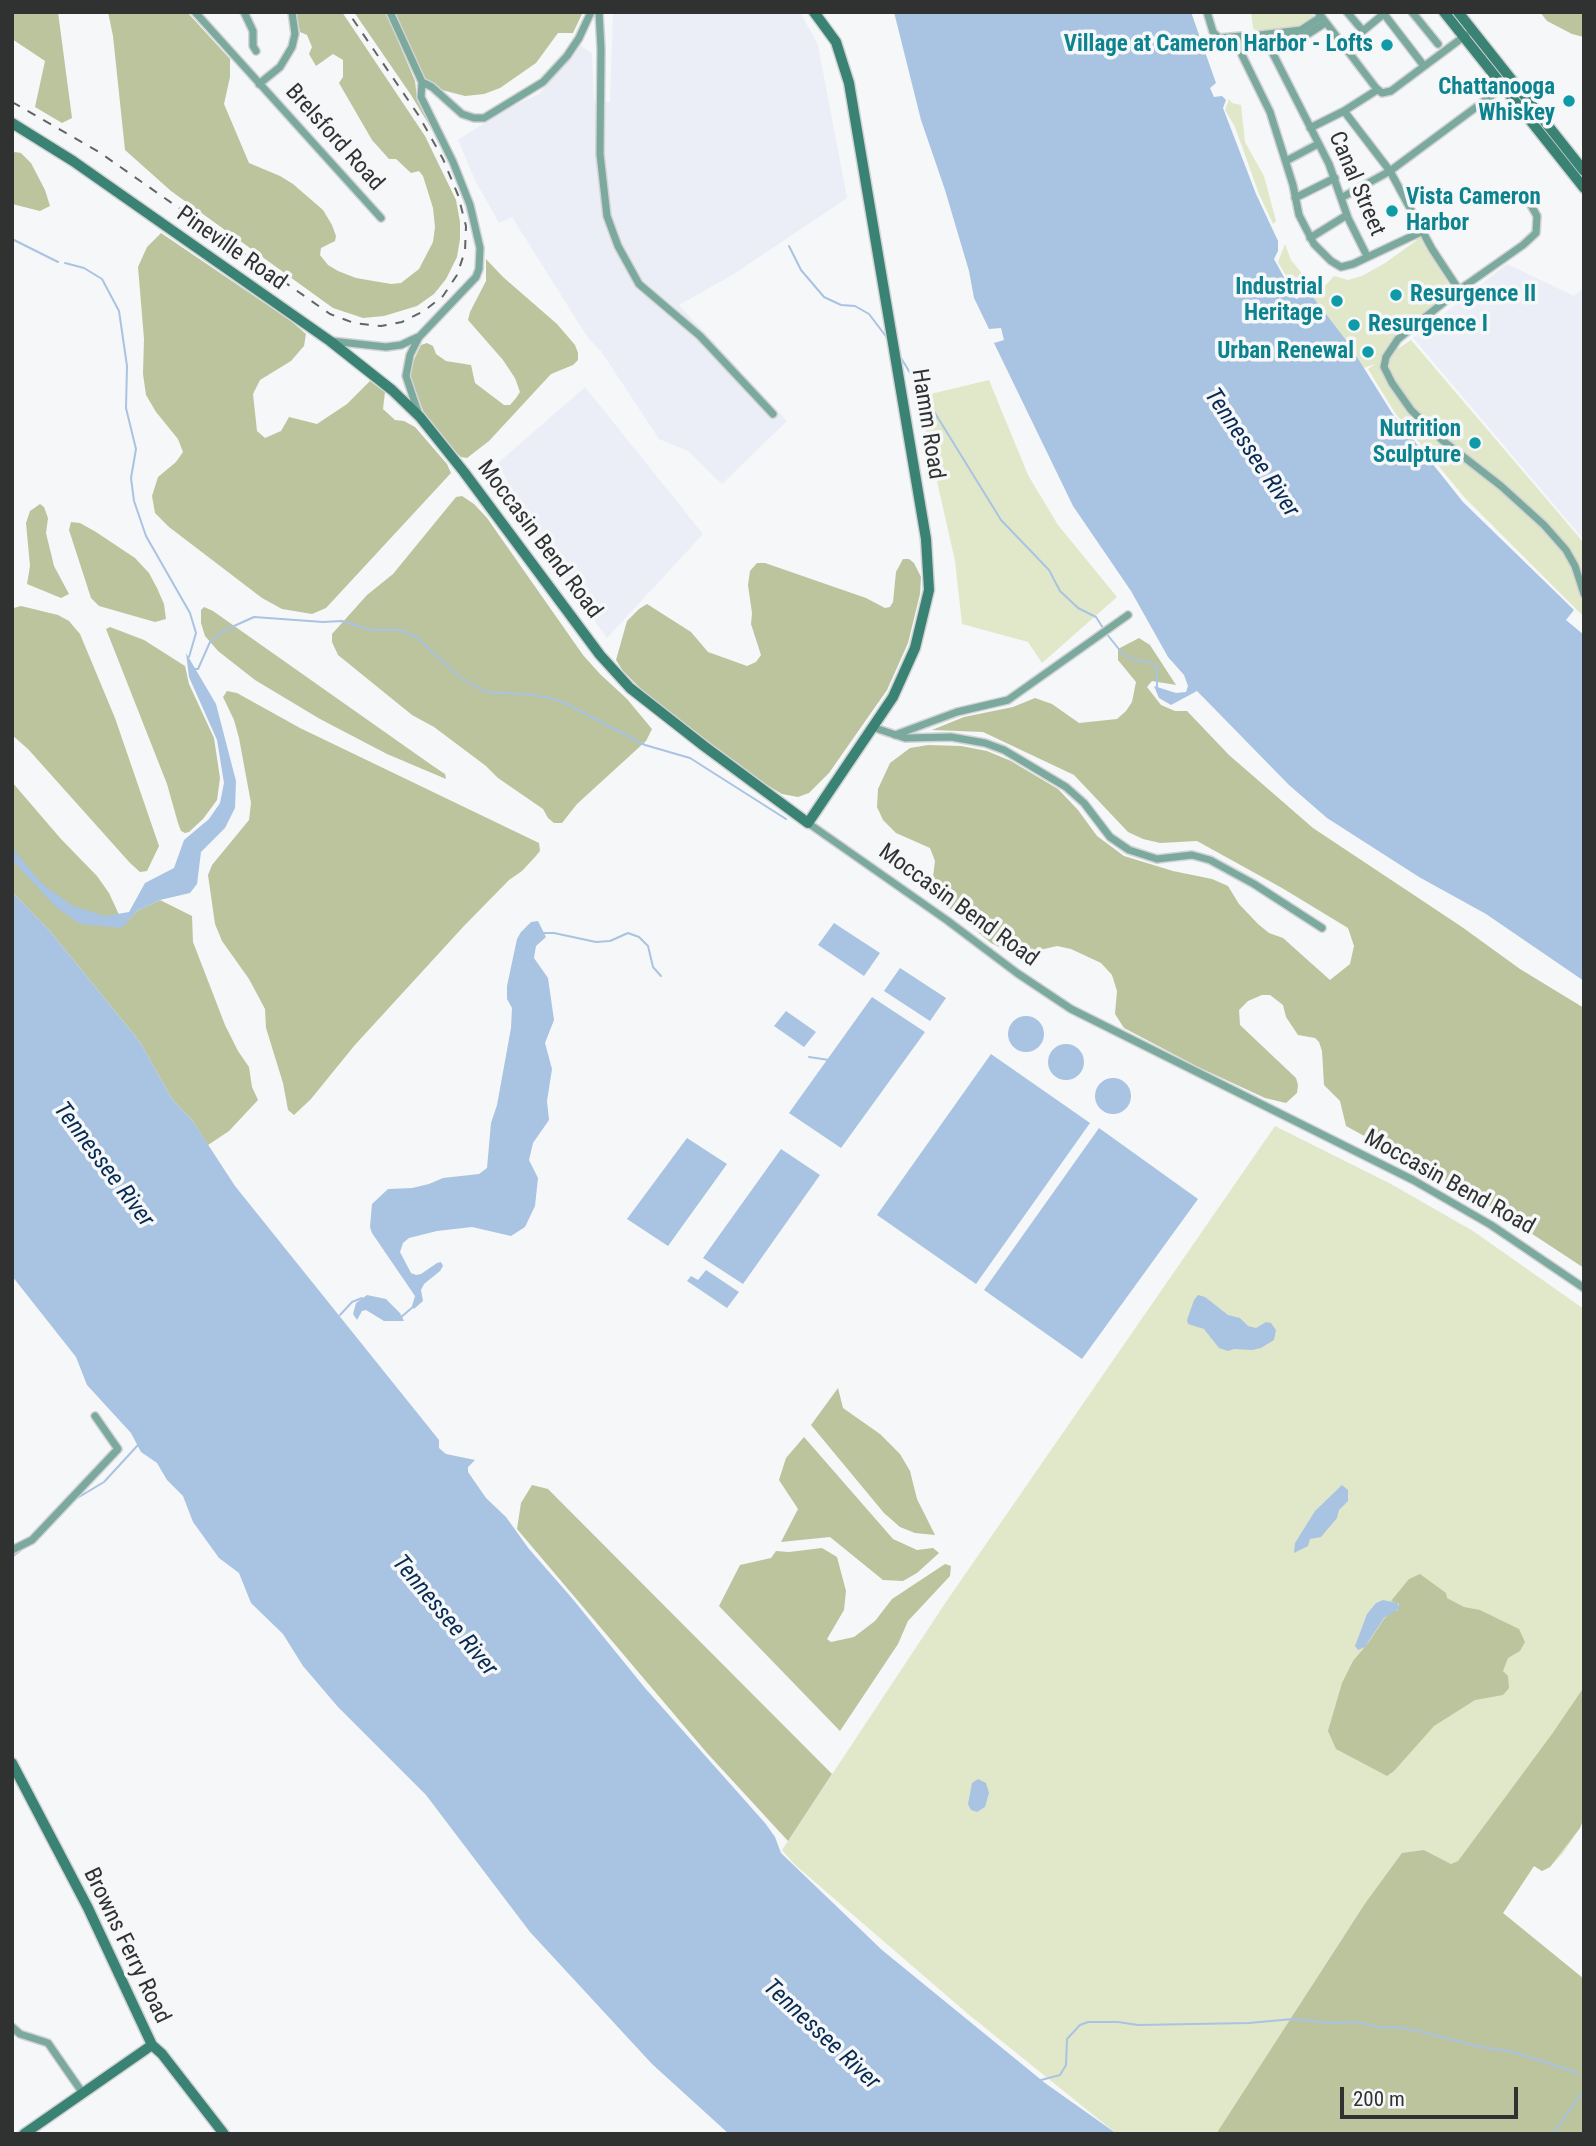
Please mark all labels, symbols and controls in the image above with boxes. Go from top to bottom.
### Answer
place label: Village at Cameron Harbor - Lofts [1064,31,1373,59]
marker: Village at Cameron Harbor - Lofts [1379,37,1395,53]
place label: Chattanooga Whiskey [1438,74,1555,128]
street label: Brelsford Road [279,79,389,197]
marker: Chattanooga Whiskey [1561,93,1577,109]
street label: Canal Street [1322,128,1390,240]
place label: Vista Cameron Harbor [1406,184,1541,238]
street label: Pineville Road [171,201,291,297]
marker: Vista Cameron Harbor [1384,203,1400,219]
place label: Industrial Heritage [1235,274,1323,328]
place label: Resurgence II [1410,281,1536,309]
marker: Resurgence II [1388,287,1404,303]
marker: Industrial Heritage [1329,293,1345,309]
place label: Resurgence I [1368,311,1488,339]
marker: Resurgence I [1346,317,1362,333]
place label: Urban Renewal [1217,338,1354,366]
marker: Urban Renewal [1360,344,1376,360]
street label: Hamm Road [905,367,949,481]
water label: Tennessee River [1197,383,1305,523]
place label: Nutrition Sculpture [1373,416,1461,470]
marker: Nutrition Sculpture [1467,435,1483,451]
street label: Moccasin Bend Road [471,456,607,624]
street label: Moccasin Bend Road [873,839,1043,973]
water label: Tennessee River [47,1097,159,1233]
street label: Moccasin Bend Road [1359,1125,1539,1241]
water label: Tennessee River [385,1550,503,1682]
street label: Browns Ferry Road [76,1864,176,2028]
water label: Tennessee River [757,1974,885,2096]
scale bar [1344,2072,1522,2116]
text: 200 m [1353,2087,1405,2111]

